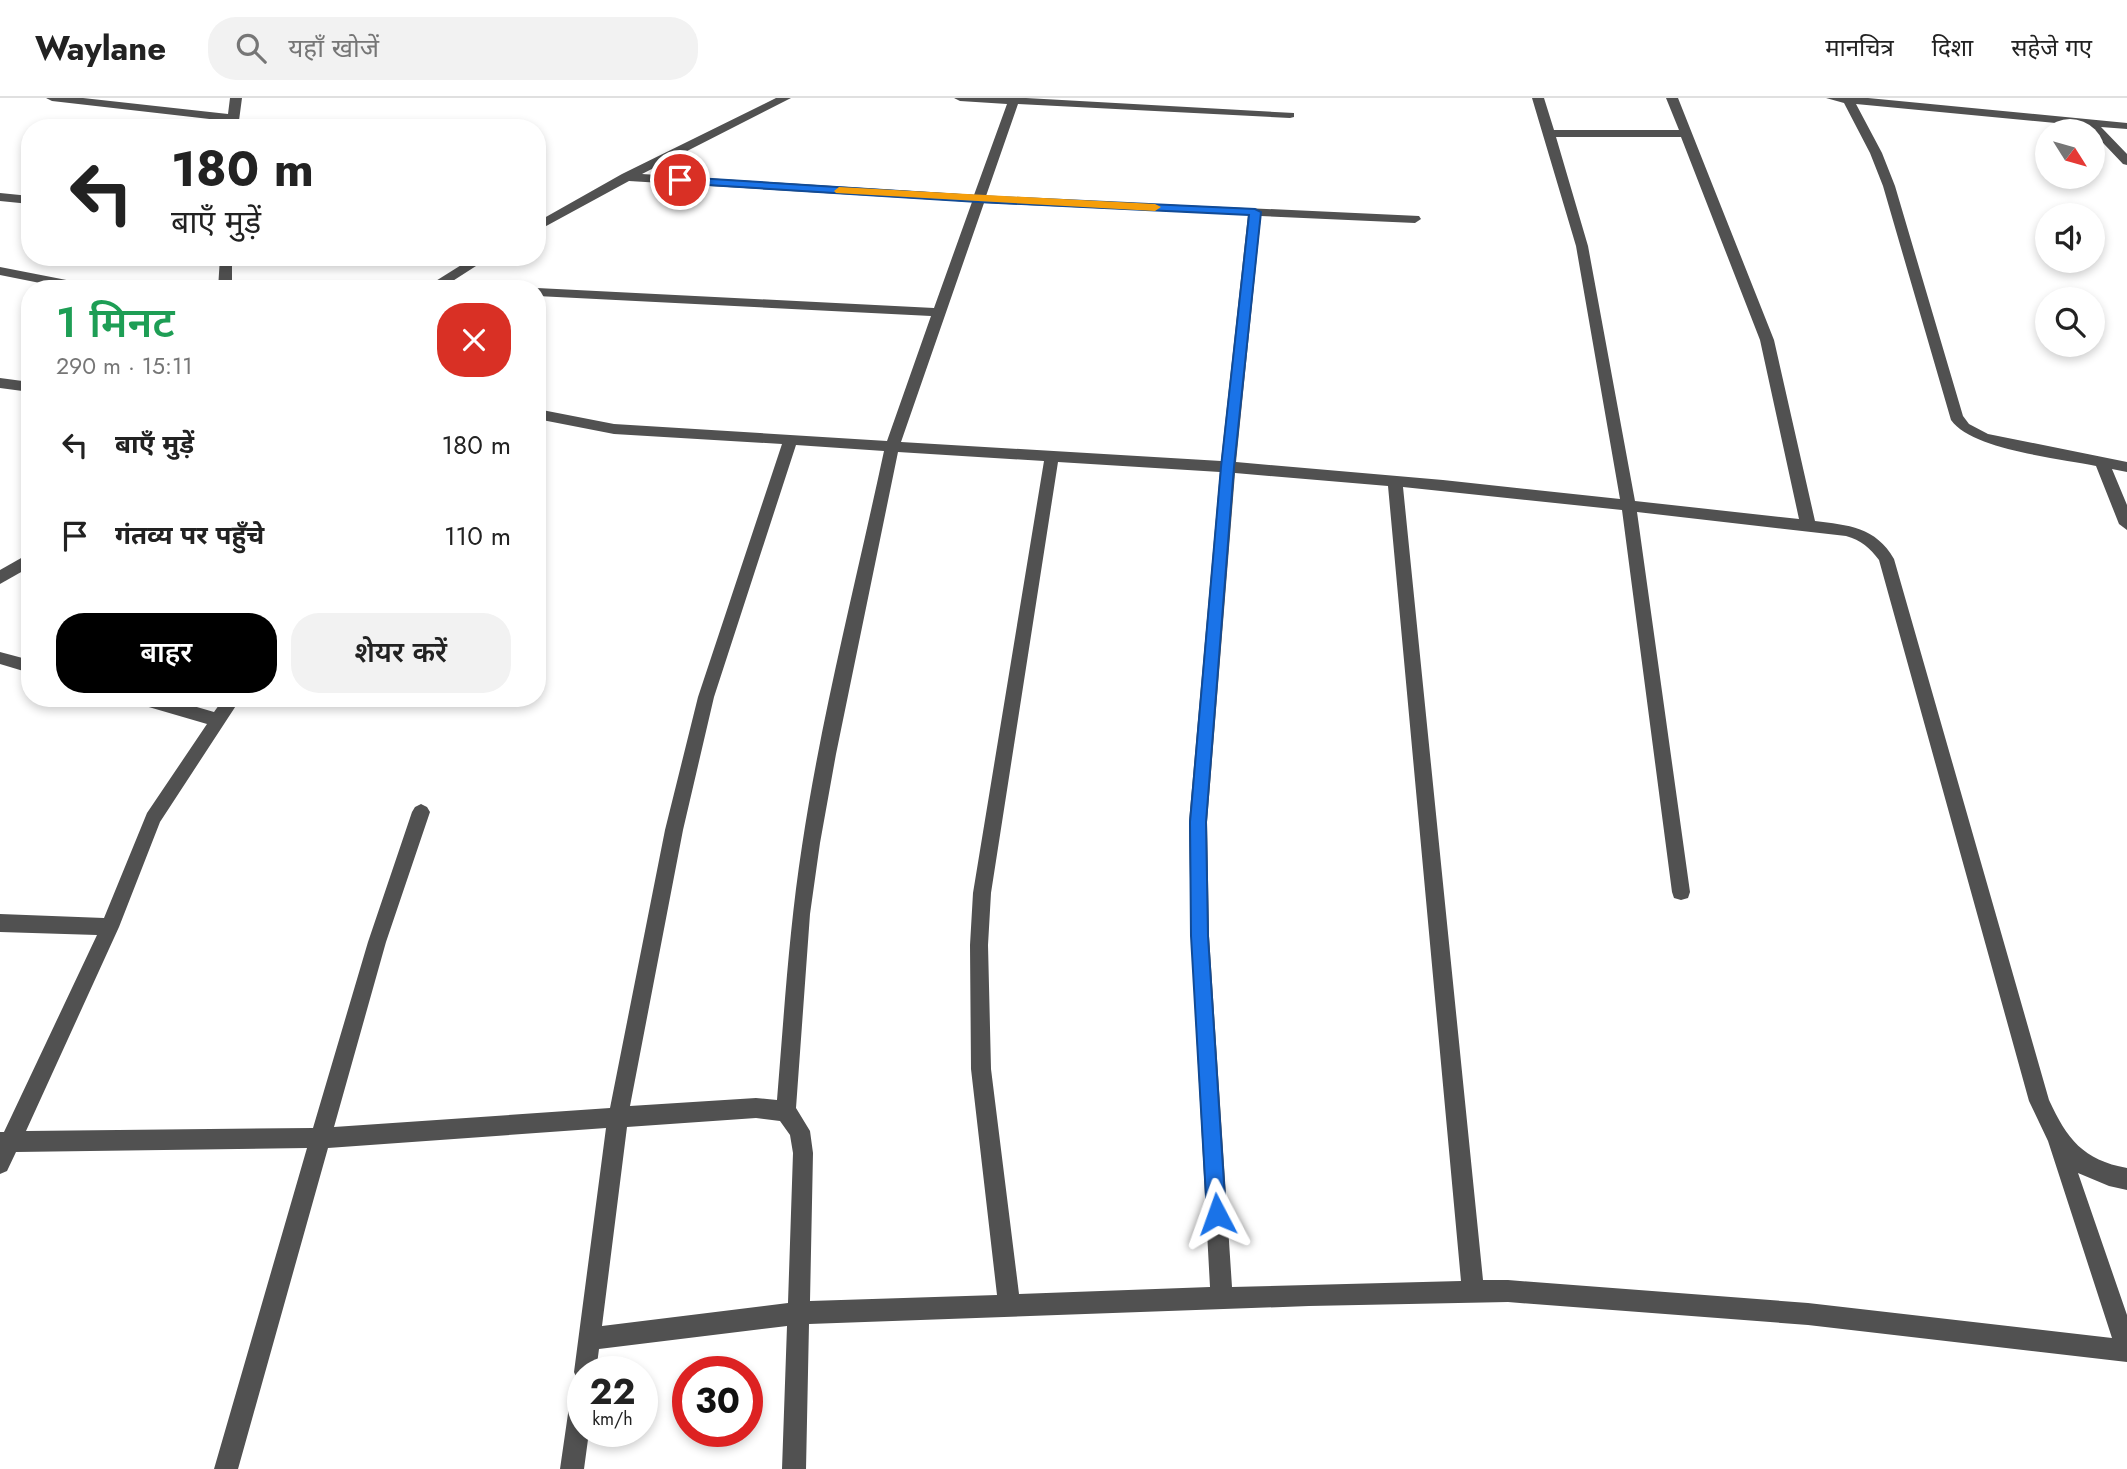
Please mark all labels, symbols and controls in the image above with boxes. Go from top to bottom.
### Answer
search box [208,17,698,80]
text: Waylane [35,25,166,72]
icon: search [232,29,270,67]
text: यहाँ खोजें [288,29,379,67]
text: मानचित्र [1825,30,1894,65]
text: दिशा [1932,30,1973,65]
text: सहेजे गए [2011,30,2092,65]
north arrow [2035,119,2105,189]
map controls [2035,119,2105,357]
text: 180 m [171,134,314,204]
icon: left [56,147,147,238]
pin [650,150,710,210]
icon: arrive [661,161,699,199]
text: बाएँ मुड़ें [171,199,261,245]
button: sound [2035,203,2105,273]
button: search [2035,287,2105,357]
text: 1 मिनट [56,292,174,353]
button: close [437,303,511,377]
text: 290 m · 15:11 [56,349,193,383]
text: बाएँ मुड़ें [115,425,194,463]
icon: left [56,426,94,464]
text: 180 m [441,426,511,464]
text: गंतव्य पर पहुँचे [115,516,264,554]
icon: arrive [56,517,94,555]
text: 110 m [444,517,511,555]
button: बाहर [56,613,277,693]
button: शेयर करें [291,613,511,693]
position arrow [1180,1177,1254,1251]
speed limit sign: 30 [672,1356,763,1447]
text: 22 [590,1367,635,1417]
text: km/h [592,1406,633,1432]

